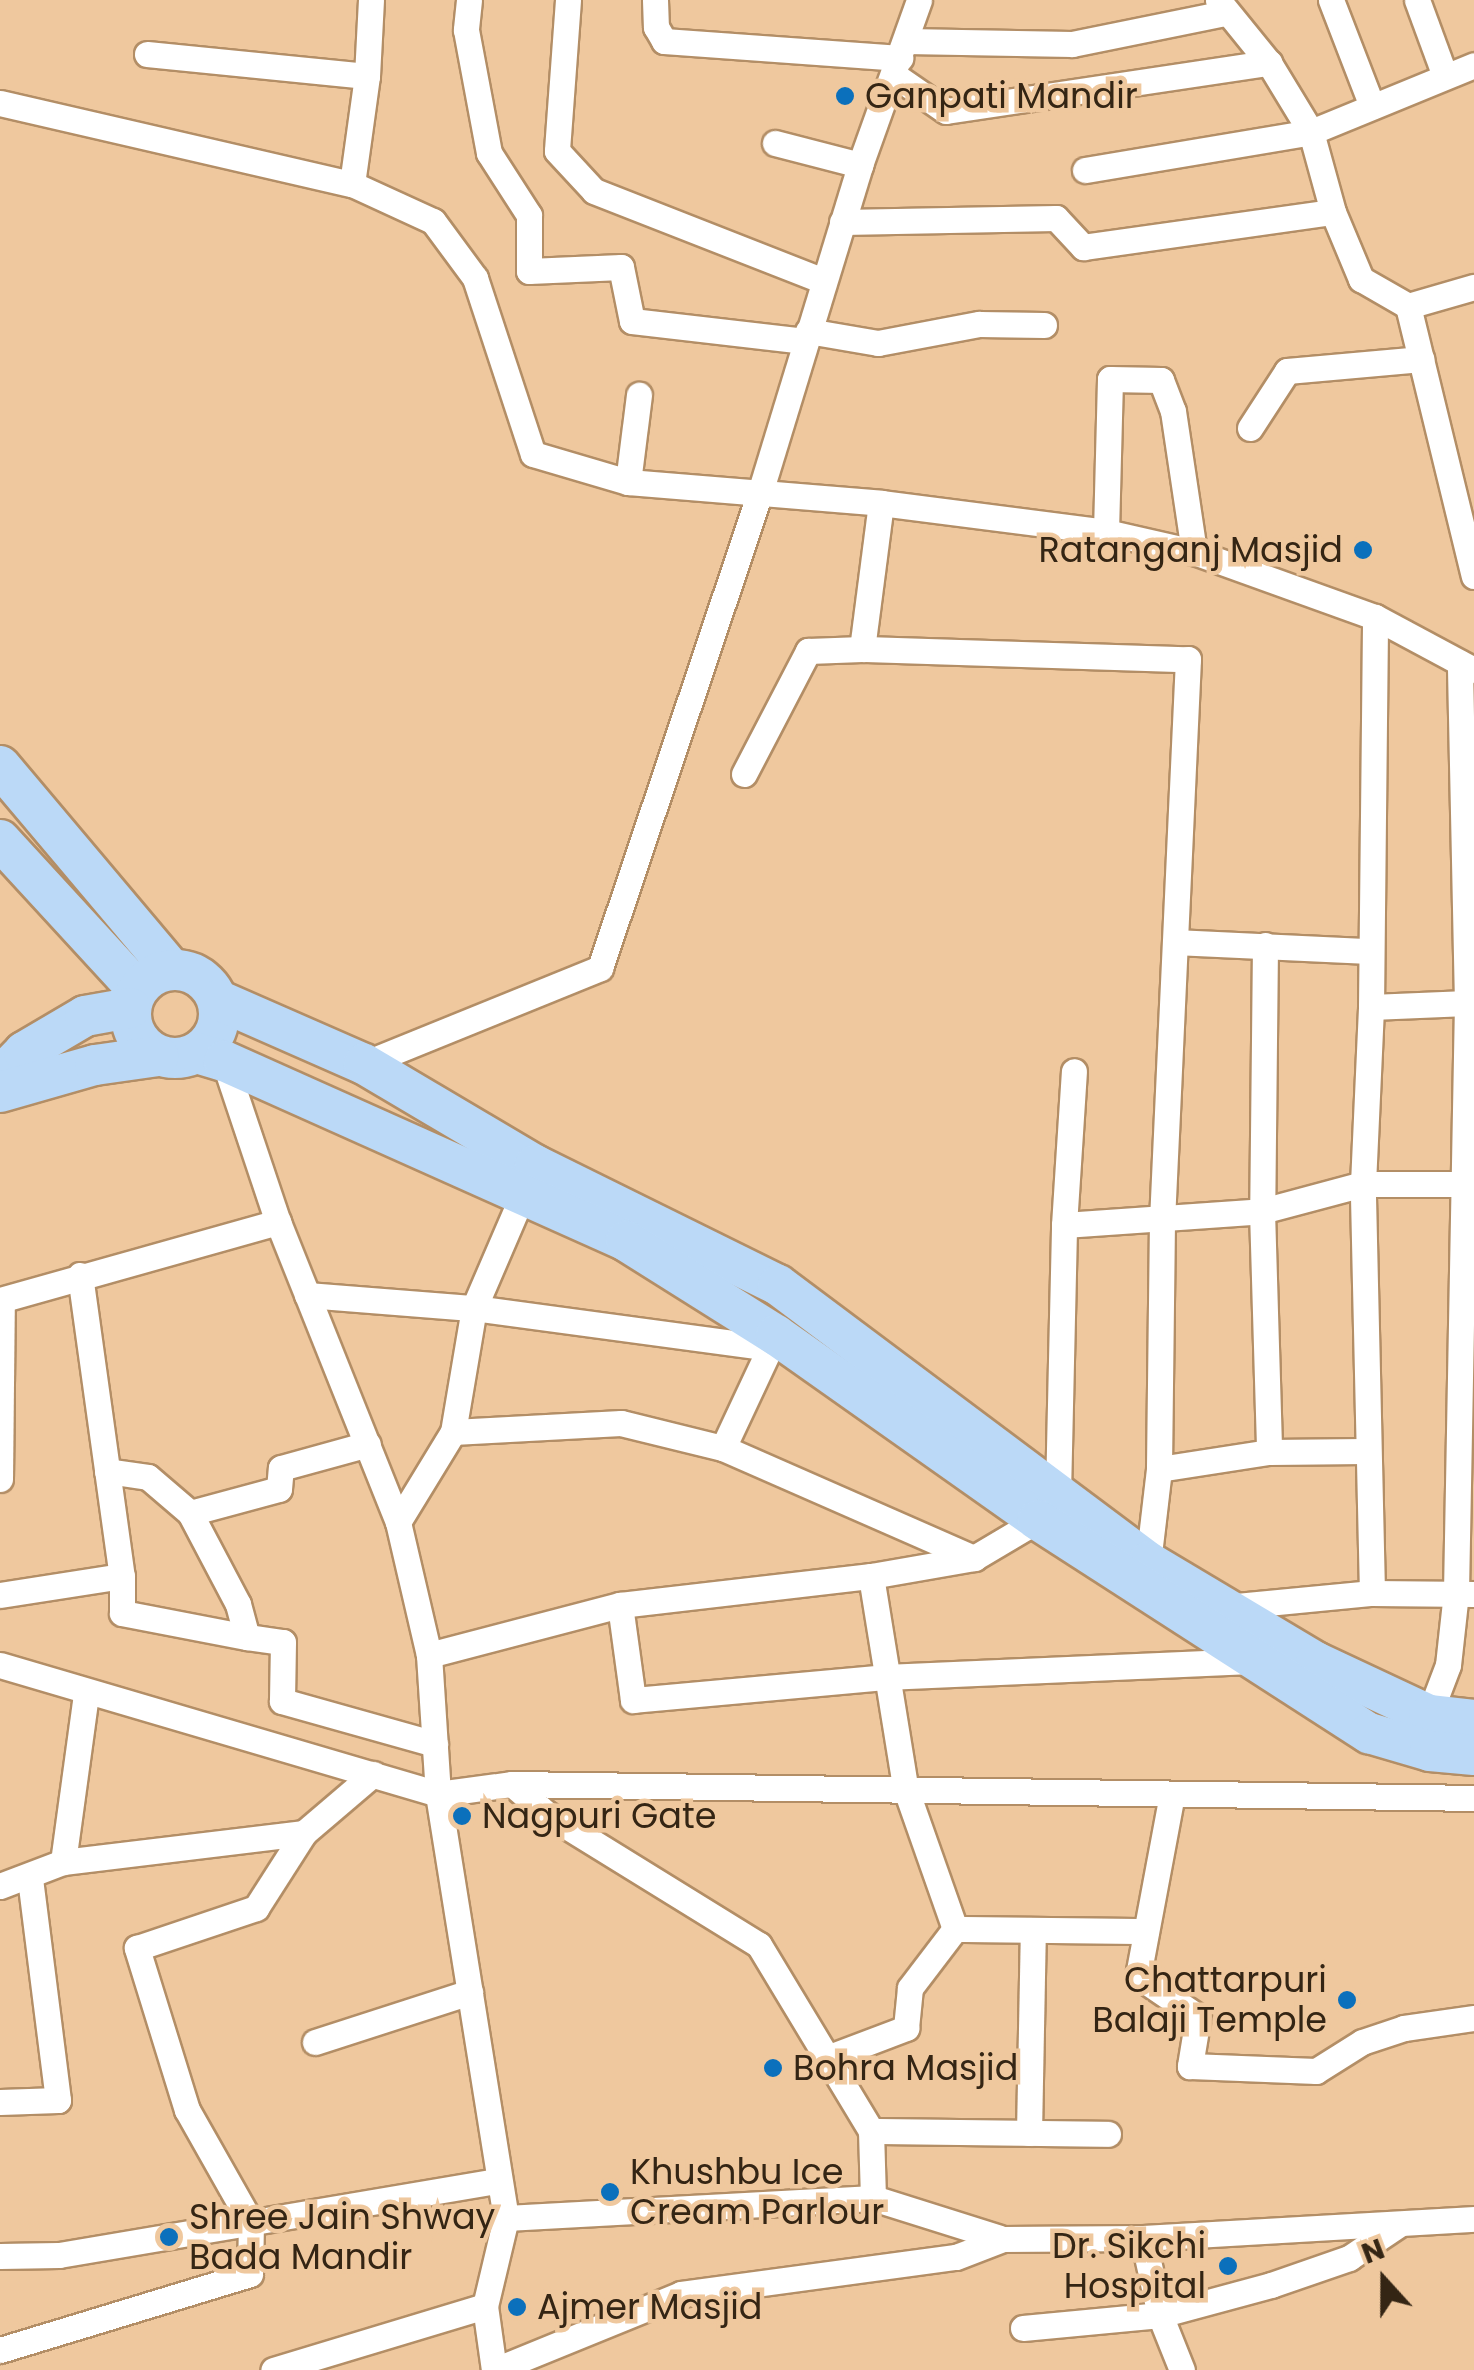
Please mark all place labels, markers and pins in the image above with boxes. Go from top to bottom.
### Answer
place label: Ganpati Mandir [865,75,1138,117]
marker: Ganpati Mandir [834,85,856,107]
place label: Ratanganj Masjid [1039,529,1343,571]
marker: Ratanganj Masjid [1352,539,1374,561]
place label: Nagpuri Gate [482,1795,716,1837]
marker: Nagpuri Gate [451,1805,473,1827]
place label: Chattarpuri Balaji Temple [1092,1959,1327,2041]
marker: Chattarpuri Balaji Temple [1336,1989,1358,2011]
place label: Bohra Masjid [793,2047,1018,2089]
marker: Bohra Masjid [762,2057,784,2079]
place label: Khushbu Ice Cream Parlour [630,2151,884,2233]
marker: Khushbu Ice Cream Parlour [599,2181,621,2203]
place label: Shree Jain Shway Bada Mandir [189,2196,495,2278]
place label: Dr. Sikchi Hospital [1052,2225,1206,2307]
marker: Shree Jain Shway Bada Mandir [158,2226,180,2248]
marker: Dr. Sikchi Hospital [1215,2253,1241,2279]
place label: Ajmer Masjid [537,2286,762,2328]
marker: Ajmer Masjid [506,2296,528,2318]

